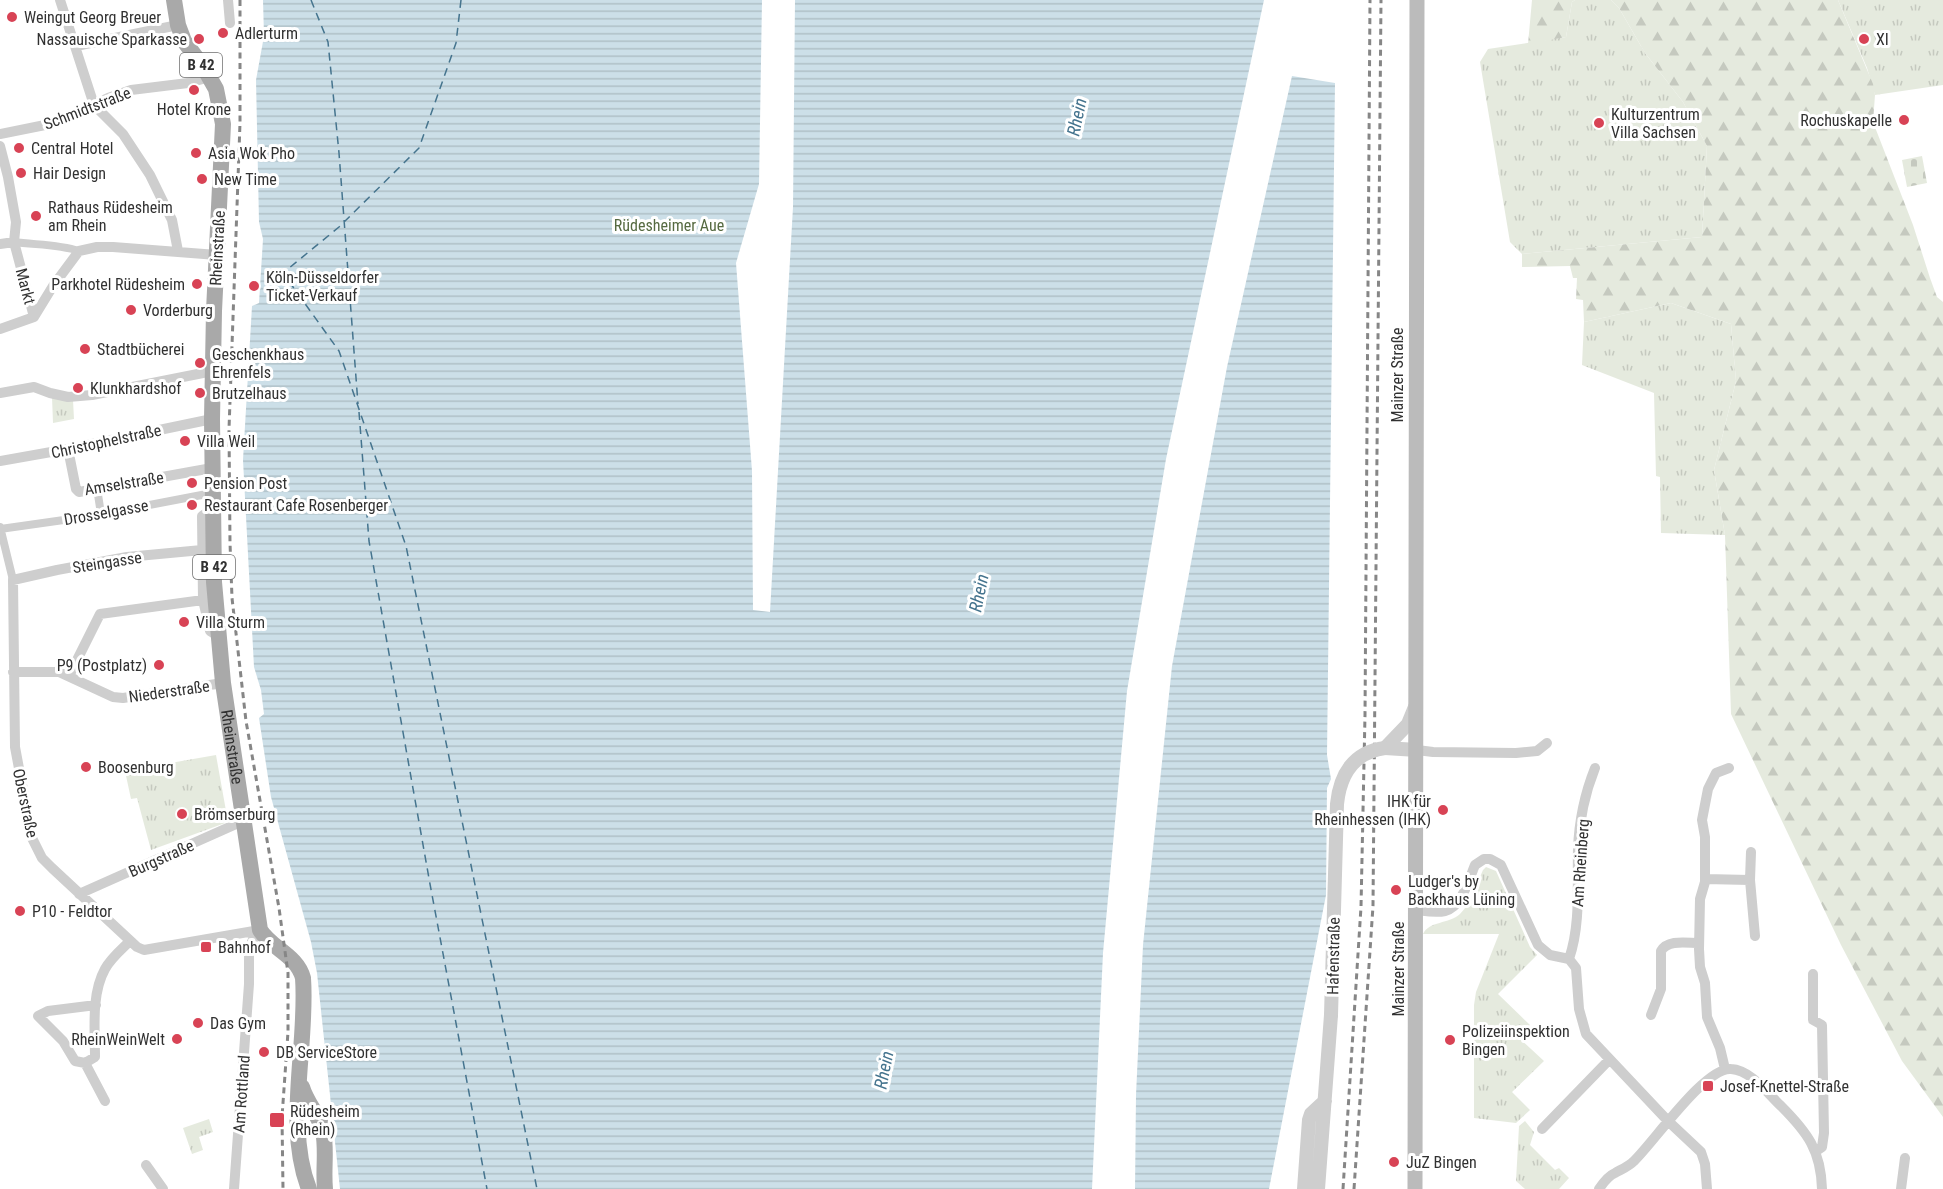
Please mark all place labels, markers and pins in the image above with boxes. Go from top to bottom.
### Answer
place label: Weingut Georg Breuer [24,8,161,27]
marker: Weingut Georg Breuer [5,10,19,24]
place label: Adlerturm [235,24,298,43]
marker: Adlerturm [216,26,230,40]
place label: Nassauische Sparkasse [36,30,187,49]
place label: XI [1876,30,1889,49]
marker: Nassauische Sparkasse [192,32,206,46]
marker: XI [1857,32,1871,46]
marker: Hotel Krone [187,83,201,97]
place label: Hotel Krone [157,100,231,119]
place label: Kulturzentrum Villa Sachsen [1611,105,1700,142]
place label: Rochuskapelle [1800,111,1892,130]
marker: Rochuskapelle [1897,113,1911,127]
marker: Kulturzentrum Villa Sachsen [1592,116,1606,130]
place label: Central Hotel [31,139,113,158]
marker: Central Hotel [12,141,26,155]
place label: Asia Wok Pho [208,144,295,163]
marker: Asia Wok Pho [189,146,203,160]
place label: Hair Design [33,164,106,183]
marker: Hair Design [14,166,28,180]
place label: New Time [214,170,277,189]
marker: New Time [195,172,209,186]
place label: Rathaus Rüdesheim am Rhein [48,198,173,235]
marker: Rathaus Rüdesheim am Rhein [29,209,43,223]
place label: Köln-Düsseldorfer Ticket-Verkauf [266,268,379,305]
place label: Parkhotel Rüdesheim [51,275,185,294]
marker: Parkhotel Rüdesheim [190,277,204,291]
marker: Köln-Düsseldorfer Ticket-Verkauf [247,279,261,293]
place label: Vorderburg [143,301,213,320]
marker: Vorderburg [124,303,138,317]
place label: Stadtbücherei [97,340,185,359]
marker: Stadtbücherei [78,342,92,356]
place label: Geschenkhaus Ehrenfels [212,345,304,382]
marker: Geschenkhaus Ehrenfels [193,356,207,370]
place label: Klunkhardshof [90,379,181,398]
marker: Klunkhardshof [71,381,85,395]
place label: Brutzelhaus [212,384,287,403]
marker: Brutzelhaus [193,386,207,400]
place label: Villa Weil [197,432,255,451]
marker: Villa Weil [178,434,192,448]
place label: Pension Post [204,474,288,493]
marker: Pension Post [185,476,199,490]
place label: Restaurant Cafe Rosenberger [204,496,388,515]
marker: Restaurant Cafe Rosenberger [185,498,199,512]
place label: Villa Sturm [196,613,265,632]
marker: Villa Sturm [177,615,191,629]
place label: P9 (Postplatz) [57,656,147,675]
marker: P9 (Postplatz) [152,658,166,672]
place label: Boosenburg [98,758,174,777]
marker: Boosenburg [79,760,93,774]
place label: IHK für Rheinhessen (IHK) [1314,792,1431,829]
marker: IHK für Rheinhessen (IHK) [1436,803,1450,817]
place label: Brömserburg [194,805,275,824]
marker: Brömserburg [175,807,189,821]
place label: Ludger's by Backhaus Lüning [1408,872,1515,909]
marker: Ludger's by Backhaus Lüning [1389,883,1403,897]
place label: P10 - Feldtor [32,902,112,921]
marker: P10 - Feldtor [13,904,27,918]
place label: Bahnhof [218,938,271,957]
marker: Bahnhof [199,940,213,954]
place label: Das Gym [210,1014,266,1033]
marker: Das Gym [191,1016,205,1030]
place label: Polizeiinspektion Bingen [1462,1022,1570,1059]
place label: RheinWeinWelt [71,1030,165,1049]
marker: RheinWeinWelt [170,1032,184,1046]
marker: Polizeiinspektion Bingen [1443,1033,1457,1047]
place label: DB ServiceStore [276,1043,377,1062]
marker: DB ServiceStore [257,1045,271,1059]
place label: Josef-Knettel-Straße [1720,1077,1849,1096]
marker: Josef-Knettel-Straße [1701,1079,1715,1093]
place label: Rüdesheim (Rhein) [290,1102,360,1139]
marker: Rüdesheim (Rhein) [268,1111,286,1129]
place label: JuZ Bingen [1406,1153,1477,1172]
marker: JuZ Bingen [1387,1155,1401,1169]

